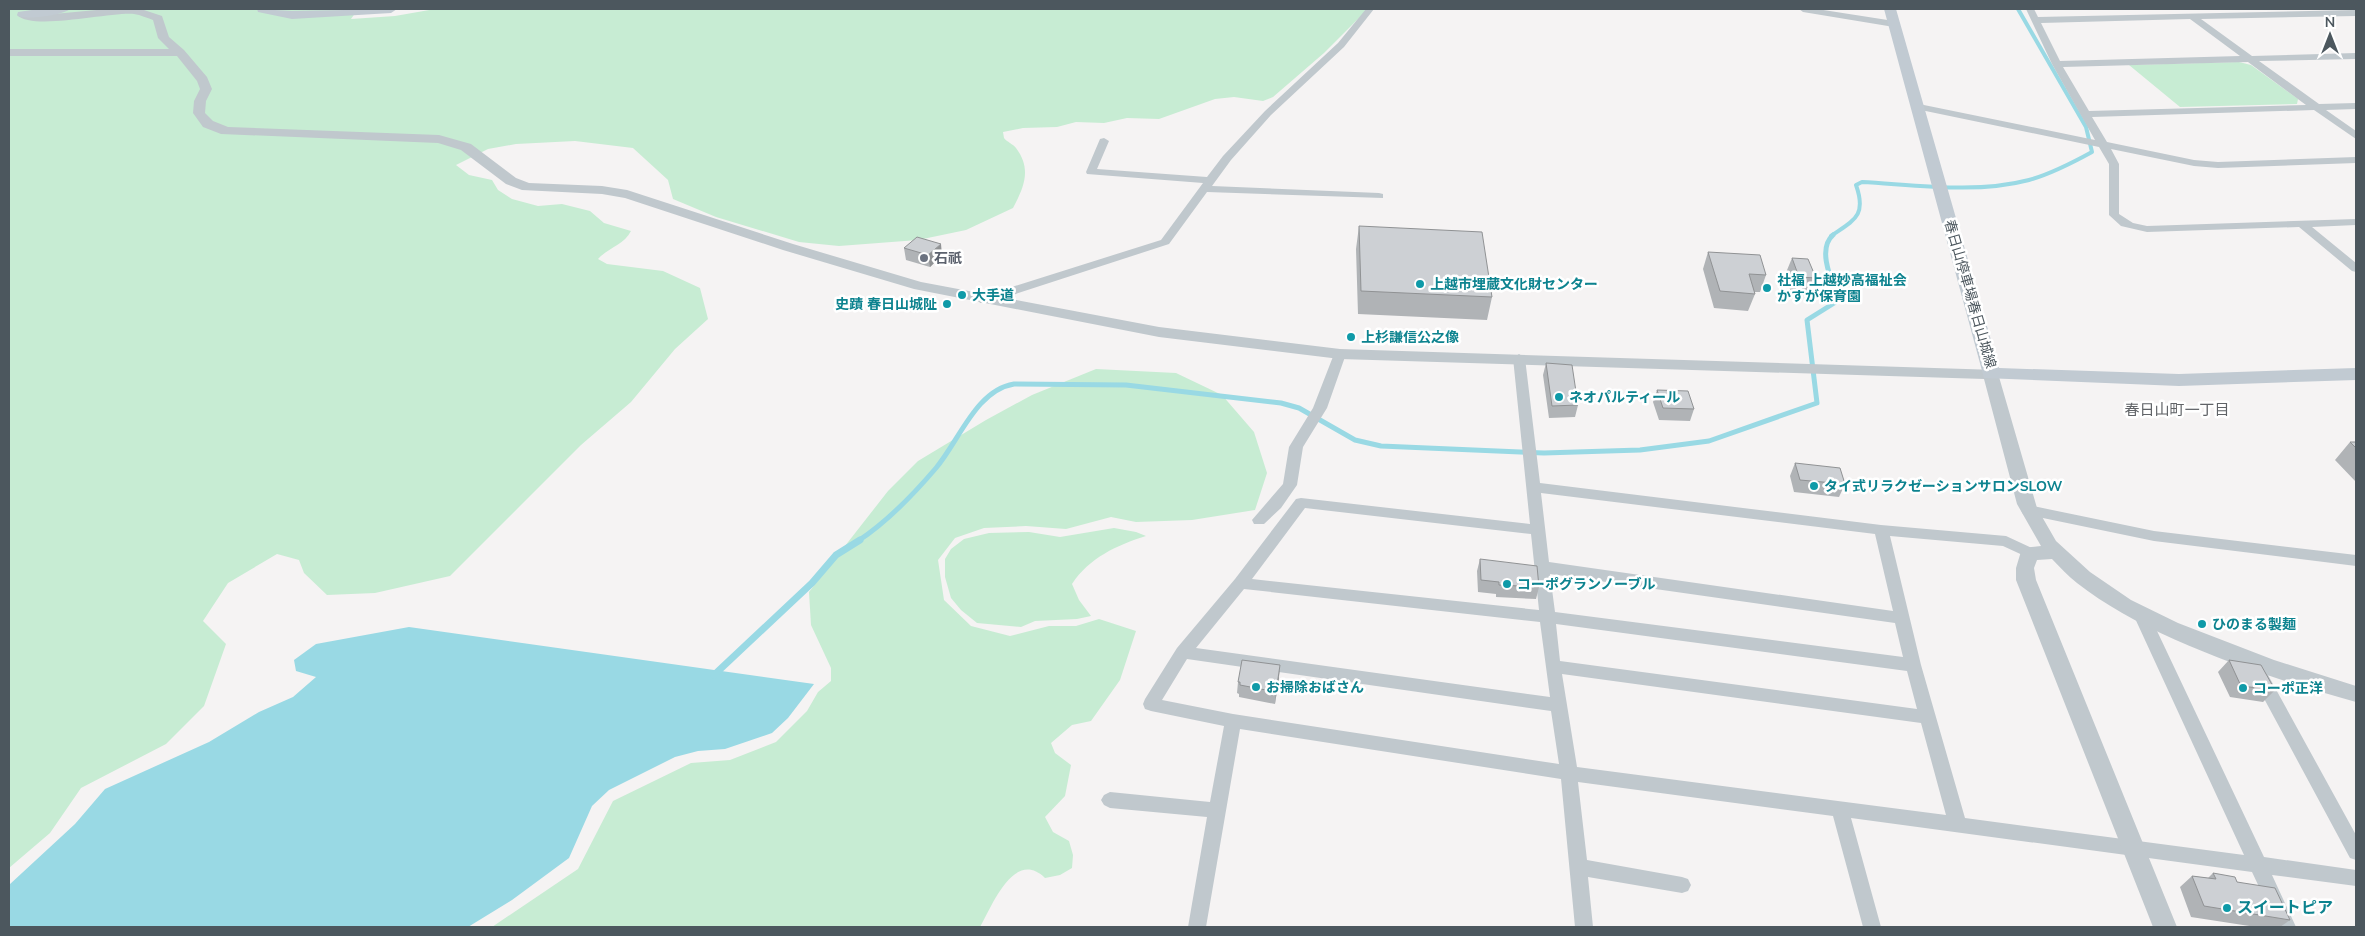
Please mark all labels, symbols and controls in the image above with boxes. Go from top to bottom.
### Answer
north arrow [2305,10,2355,60]
text: N [2325,13,2335,32]
street label: 春日山停車場春日山城線 [1940,217,2000,371]
place label: 石祇 [934,249,962,268]
marker: 石祇 [918,252,930,264]
place label: 社福 上越妙高福祉会 かすが保育園 [1777,271,1907,306]
place label: 上越市埋蔵文化財センター [1430,275,1598,294]
marker: 上越市埋蔵文化財センター [1414,278,1426,290]
marker: 社福 上越妙高福祉会 かすが保育園 [1761,282,1773,294]
place label: 大手道 [972,286,1014,305]
marker: 大手道 [956,289,968,301]
place label: 史蹟 春日山城阯 [835,295,937,314]
marker: 史蹟 春日山城阯 [941,298,953,310]
place label: 上杉謙信公之像 [1361,328,1459,347]
marker: 上杉謙信公之像 [1345,331,1357,343]
place label: ネオパルティール [1569,388,1680,407]
marker: ネオパルティール [1553,391,1565,403]
district label: 春日山町一丁目 [2124,400,2230,420]
place label: タイ式リラクゼーションサロンSLOW [1824,477,2063,496]
marker: タイ式リラクゼーションサロンSLOW [1808,480,1820,492]
place label: コーポグランノーブル [1517,575,1655,594]
marker: コーポグランノーブル [1501,578,1513,590]
place label: ひのまる製麺 [2212,615,2296,634]
marker: ひのまる製麺 [2196,618,2208,630]
place label: お掃除おばさん [1266,678,1364,697]
place label: コーポ正洋 [2253,679,2323,698]
marker: お掃除おばさん [1250,681,1262,693]
marker: コーポ正洋 [2237,682,2249,694]
place label: スイートピア [2237,897,2333,919]
marker: スイートピア [2221,902,2233,914]

